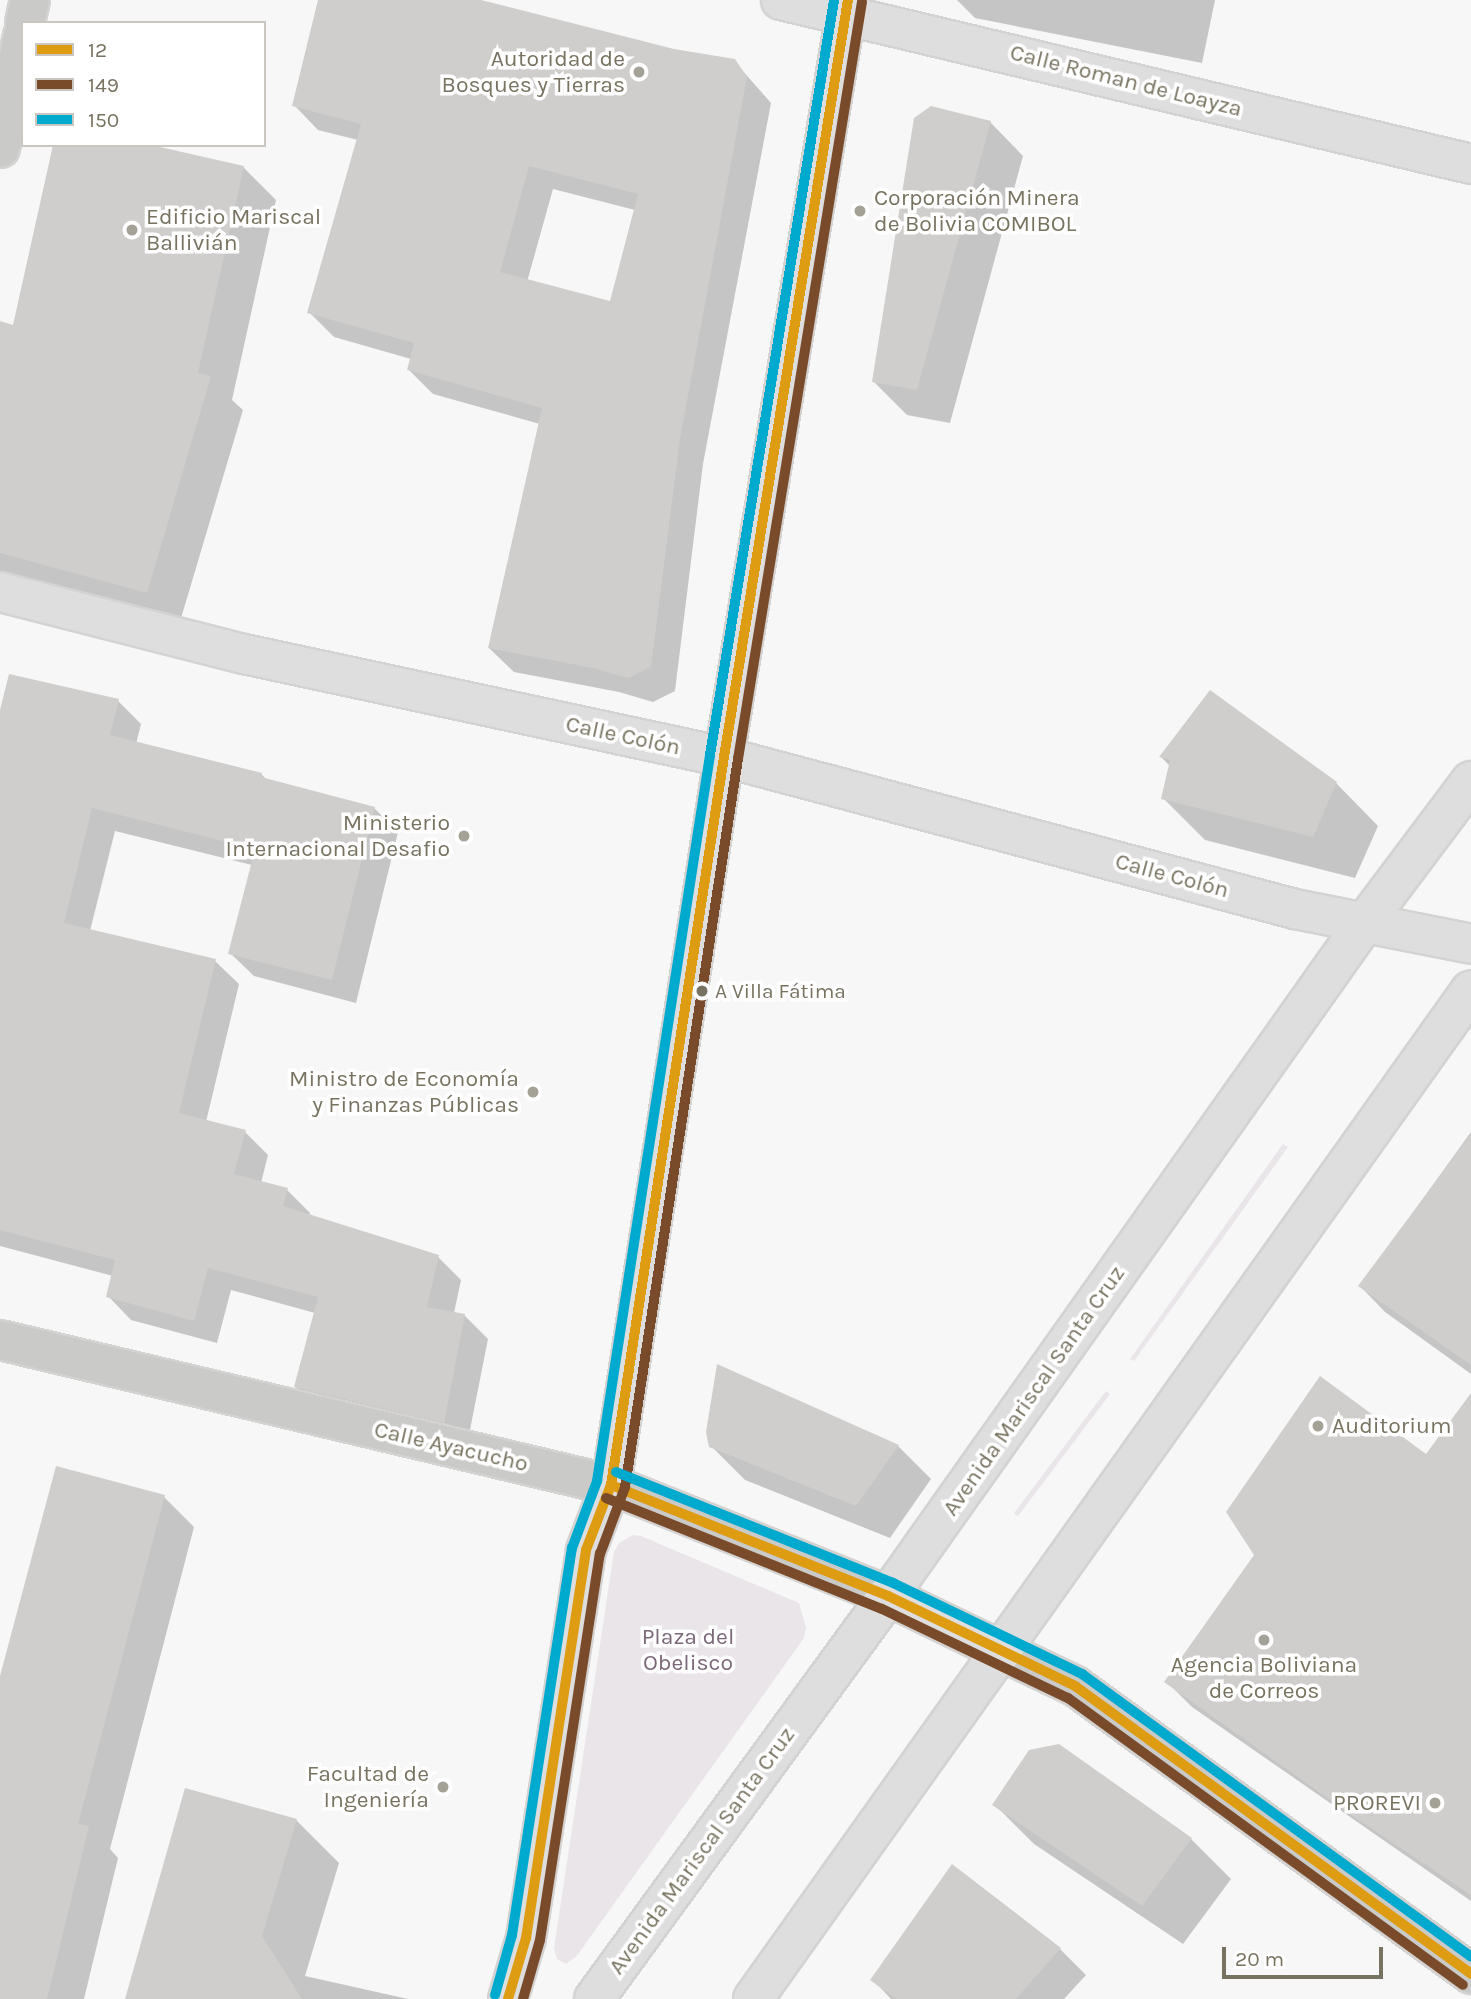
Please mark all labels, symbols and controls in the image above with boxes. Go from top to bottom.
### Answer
legend [21,21,266,147]
text: 12 [88,38,107,62]
street label: Calle Roman de Loayza [1007,39,1245,123]
place label: Autoridad de Bosques y Tierras [442,45,625,99]
marker: Autoridad de Bosques y Tierras [631,64,647,80]
text: 149 [88,73,119,97]
text: 150 [88,108,119,132]
place label: Corporación Minera de Bolivia COMIBOL [874,184,1080,238]
place label: Edificio Mariscal Ballivián [146,203,321,257]
marker: Corporación Minera de Bolivia COMIBOL [852,203,868,219]
marker: Edificio Mariscal Ballivián [124,222,140,238]
street label: Calle Colón [563,710,683,762]
place label: Ministerio Internacional Desafio [226,809,450,863]
marker: Ministerio Internacional Desafio [456,828,472,844]
street label: Calle Colón [1112,848,1232,904]
place label: A Villa Fátima [715,978,846,1004]
marker: A Villa Fátima [695,984,709,998]
place label: Ministro de Economía y Finanzas Públicas [289,1065,519,1119]
marker: Ministro de Economía y Finanzas Públicas [525,1084,541,1100]
street label: Avenida Mariscal Santa Cruz [937,1261,1131,1521]
place label: Auditorium [1332,1412,1451,1440]
street label: Calle Ayacucho [371,1416,531,1478]
marker: Auditorium [1310,1418,1326,1434]
park label: Plaza del Obelisco [642,1623,734,1677]
marker: Agencia Boliviana de Correos [1256,1632,1272,1648]
place label: Agencia Boliviana de Correos [1171,1651,1357,1705]
street label: Avenida Mariscal Santa Cruz [603,1722,801,1980]
place label: Facultad de Ingeniería [307,1760,429,1814]
marker: Facultad de Ingeniería [435,1779,451,1795]
place label: PROREVI [1333,1789,1421,1817]
marker: PROREVI [1427,1795,1443,1811]
scale bar [1226,1932,1387,1976]
text: 20 m [1235,1947,1284,1971]

